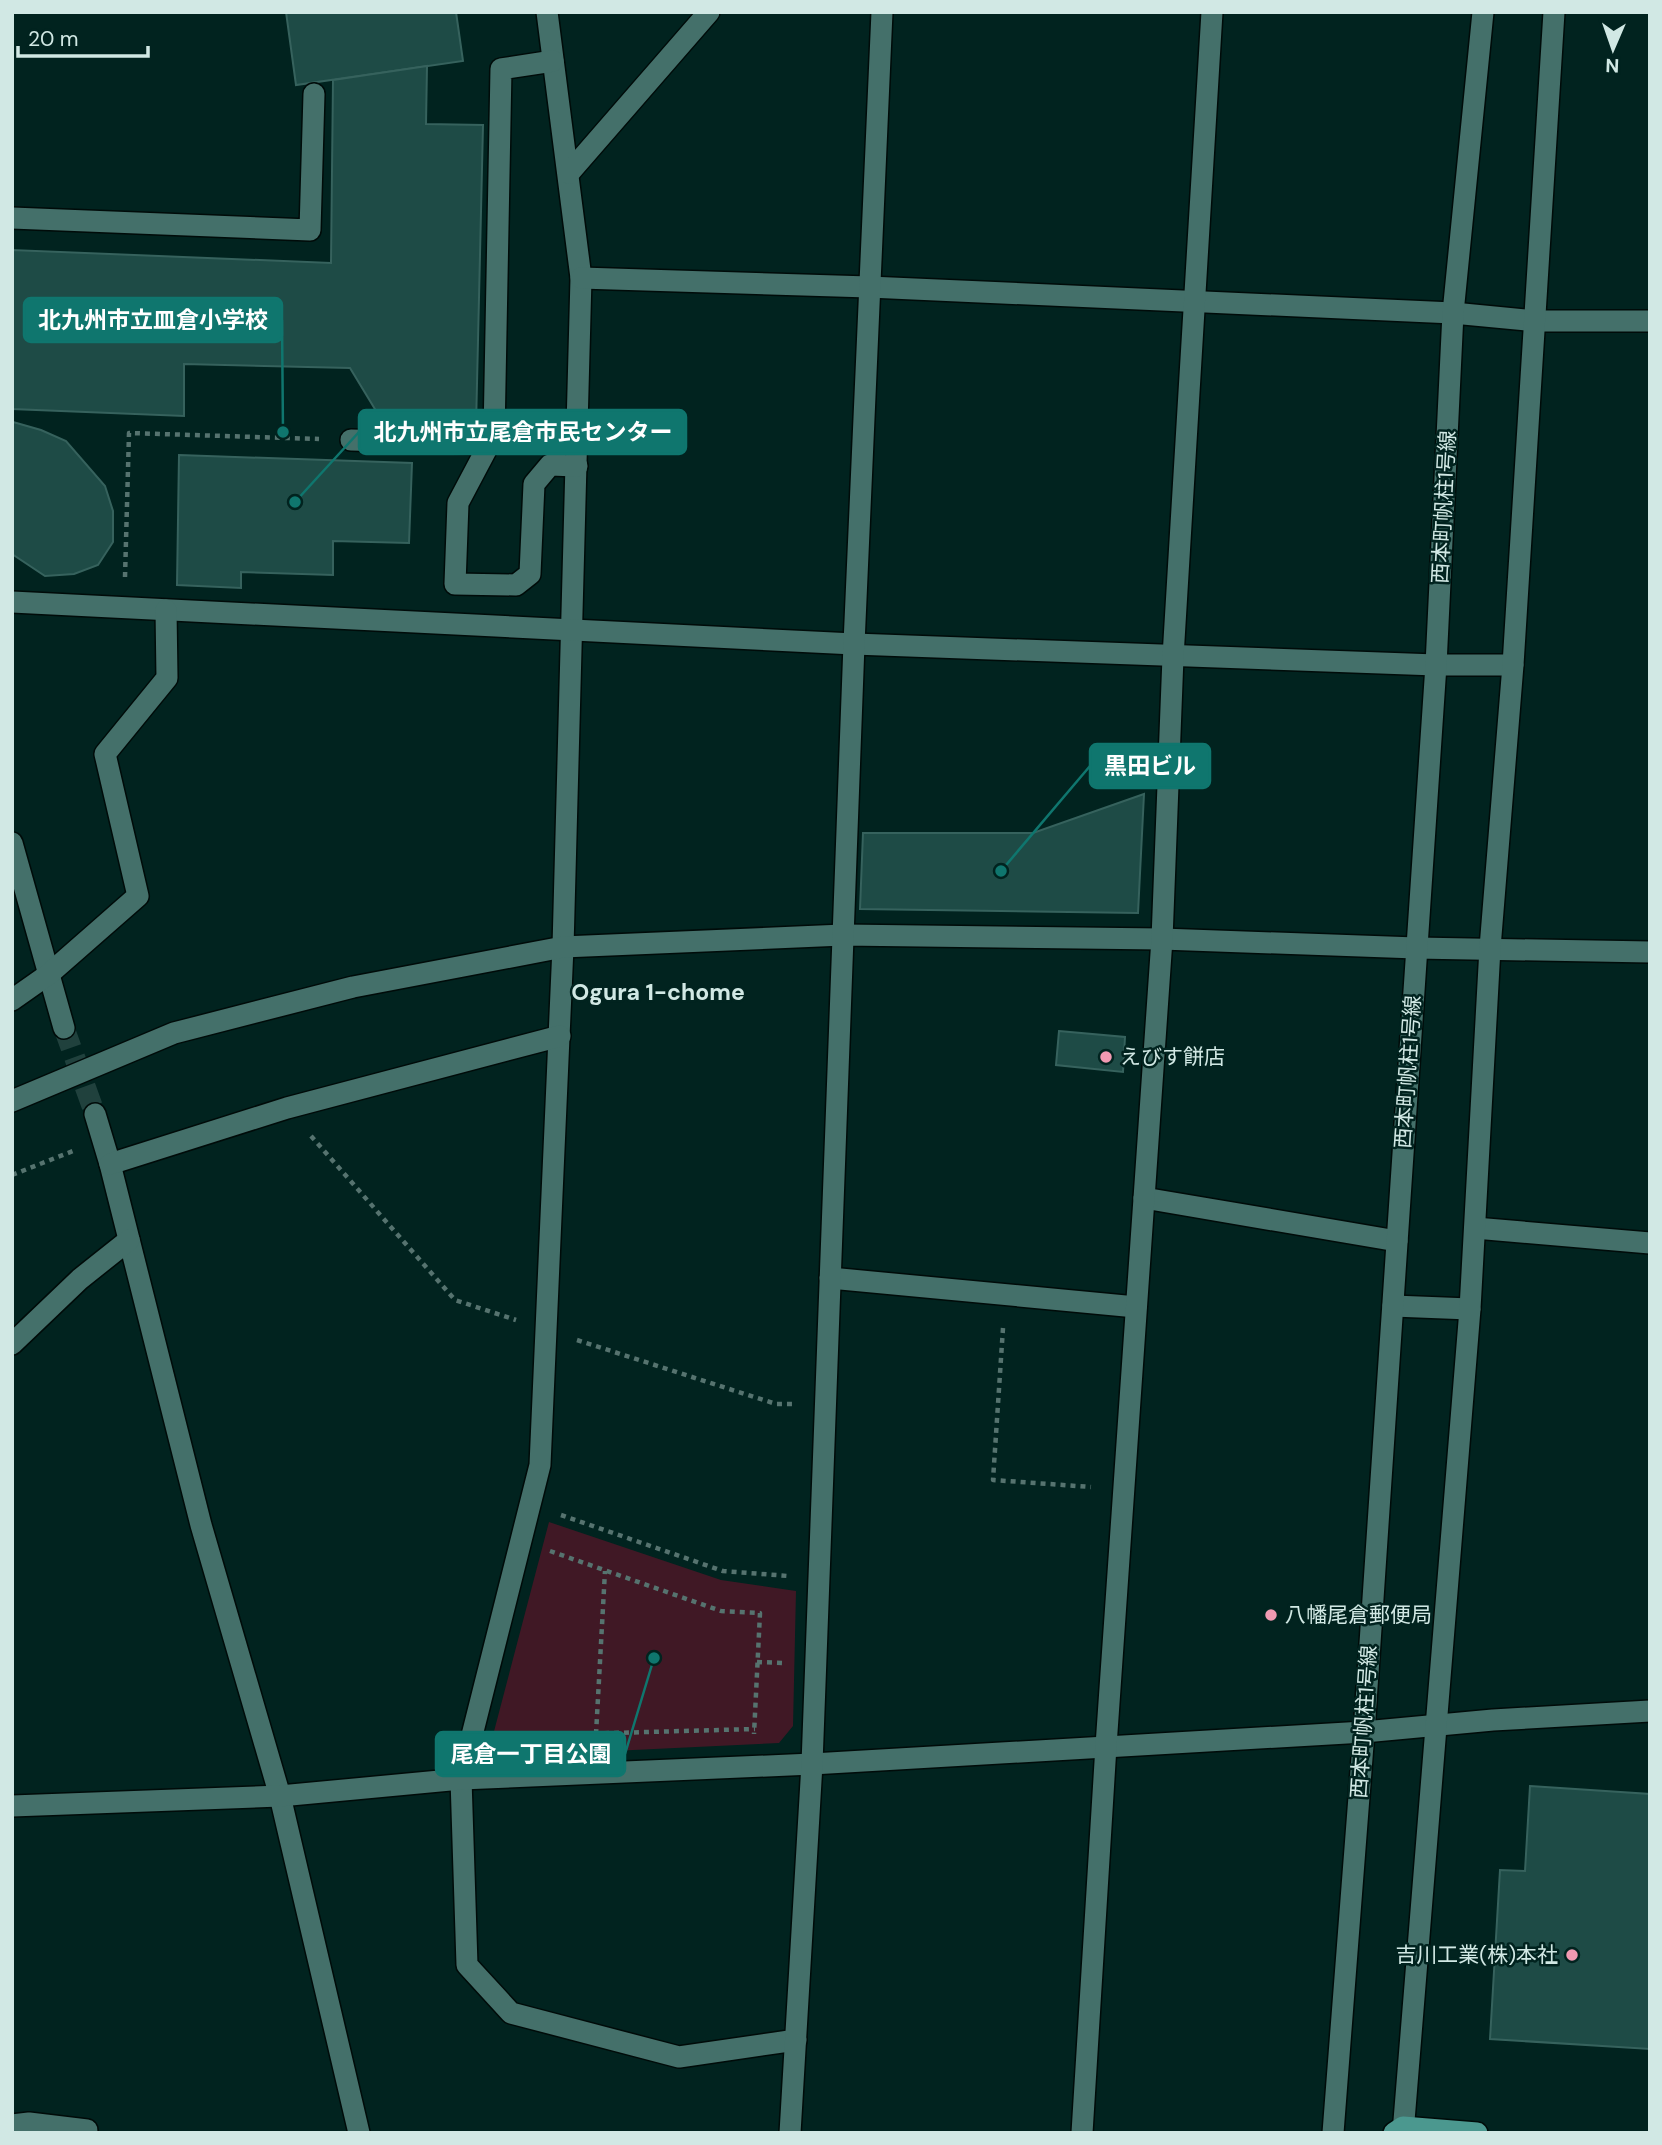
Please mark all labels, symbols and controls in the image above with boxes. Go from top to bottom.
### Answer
scale bar [18,14,147,58]
north arrow [1578,14,1648,84]
text: 20 m [28,25,79,53]
text: N [1605,53,1620,78]
callout: 北九州市立皿倉小学校 [24,298,282,342]
text: 北九州市立皿倉小学校 [38,305,268,335]
callout: 北九州市立尾倉市民センター [359,410,686,454]
text: 北九州市立尾倉市民センター [374,417,673,447]
street label: 西本町帆柱1号線 [1426,430,1462,584]
callout: 黒田ビル [1090,744,1210,788]
text: 黒田ビル [1104,751,1196,781]
district label: Ogura 1-chome [571,977,745,1007]
street label: 西本町帆柱1号線 [1389,994,1427,1150]
place label: えびす餅店 [1120,1043,1225,1071]
marker: えびす餅店 [1098,1049,1114,1065]
place label: 八幡尾倉郵便局 [1285,1601,1432,1629]
marker: 八幡尾倉郵便局 [1263,1607,1279,1623]
street label: 西本町帆柱1号線 [1345,1644,1383,1800]
callout: 尾倉一丁目公園 [436,1732,625,1776]
text: 尾倉一丁目公園 [451,1739,612,1769]
place label: 吉川工業(株)本社 [1395,1941,1558,1969]
marker: 吉川工業(株)本社 [1564,1947,1580,1963]

